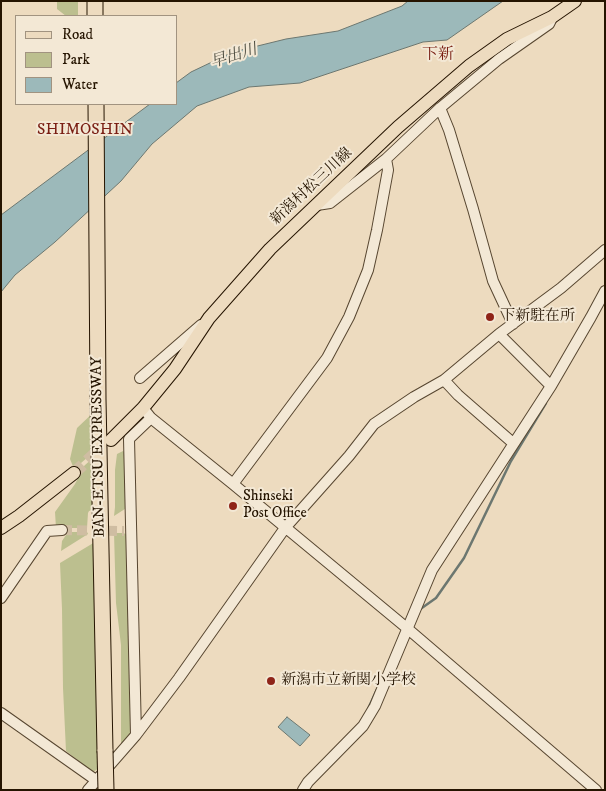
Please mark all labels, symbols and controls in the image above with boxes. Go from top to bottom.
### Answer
legend [15,15,178,105]
text: Road [62,25,93,44]
water label: 早出川 [208,41,260,73]
district label: 下新 [422,46,454,66]
text: Park [62,50,90,69]
text: Water [62,75,98,94]
district label: SHIMOSHIN [31,121,139,141]
street label: 新潟村松三川線 [267,145,357,229]
place label: 下新駐在所 [500,308,575,326]
marker: 下新駐在所 [484,311,496,323]
street label: BAN-ETSU EXPRESSWAY [88,357,110,537]
place label: Shinseki Post Office [243,488,307,523]
marker: Shinseki Post Office [227,500,239,512]
place label: 新潟市立新関小学校 [281,672,416,690]
marker: 新潟市立新関小学校 [265,675,277,687]

